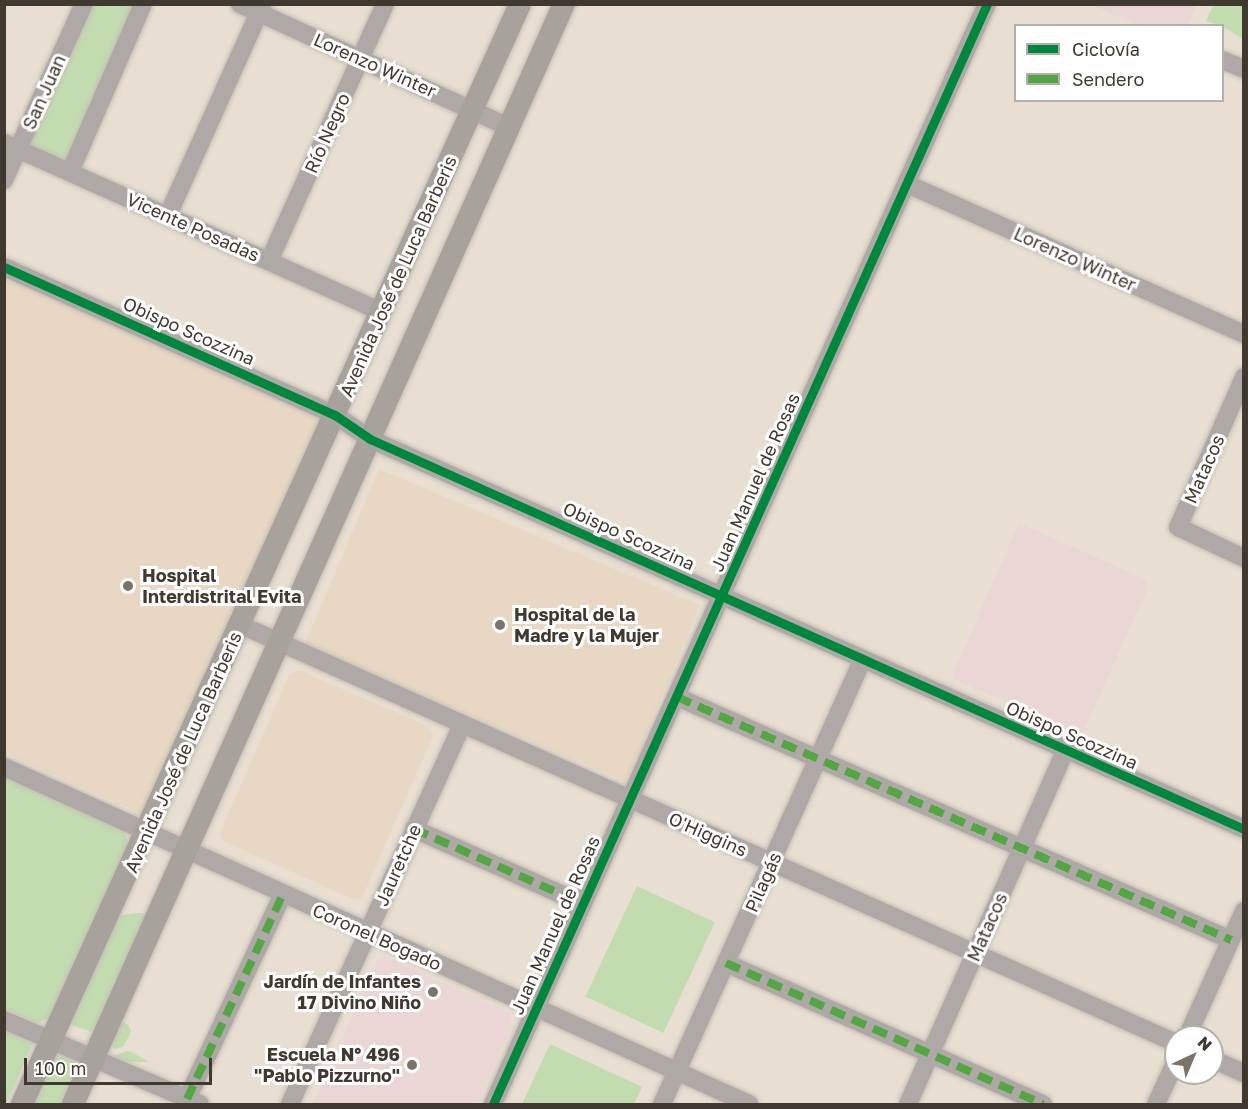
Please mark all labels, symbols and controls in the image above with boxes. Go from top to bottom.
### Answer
legend [1014,24,1224,102]
street label: Lorenzo Winter [311,28,439,102]
text: Ciclovía [1072,38,1140,60]
street label: San Juan [18,51,70,133]
text: Sendero [1072,68,1144,90]
street label: Río Negro [300,90,354,176]
street label: Avenida José de Luca Barberis [335,152,461,400]
street label: Vicente Posadas [123,188,263,266]
street label: Lorenzo Winter [1011,222,1139,296]
street label: Obispo Scozzina [120,292,258,370]
street label: Juan Manuel de Rosas [706,389,804,575]
street label: Matacos [1179,431,1229,507]
street label: Obispo Scozzina [560,497,698,575]
place label: Hospital Interdistrital Evita [142,565,301,608]
marker: Hospital Interdistrital Evita [119,577,137,595]
place label: Hospital de la Madre y la Mujer [514,604,659,646]
marker: Hospital de la Madre y la Mujer [491,616,509,634]
street label: Avenida José de Luca Barberis [120,628,246,876]
street label: Obispo Scozzina [1003,696,1141,774]
street label: O'Higgins [666,807,750,861]
street label: Jauretche [370,821,426,909]
street label: Juan Manuel de Rosas [506,832,604,1018]
street label: Pilagás [740,849,786,915]
street label: Matacos [962,889,1012,965]
street label: Coronel Bogado [309,899,445,975]
place label: Jardín de Infantes 17 Divino Niño [264,971,421,1014]
marker: Jardín de Infantes 17 Divino Niño [426,985,440,999]
north arrow [1164,1025,1224,1085]
text: N [1194,1032,1216,1055]
place label: Escuela N° 496 "Pablo Pizzurno" [254,1044,400,1086]
scale bar [27,1046,214,1084]
text: 100 m [35,1057,86,1079]
marker: Escuela N° 496 "Pablo Pizzurno" [405,1058,419,1072]

